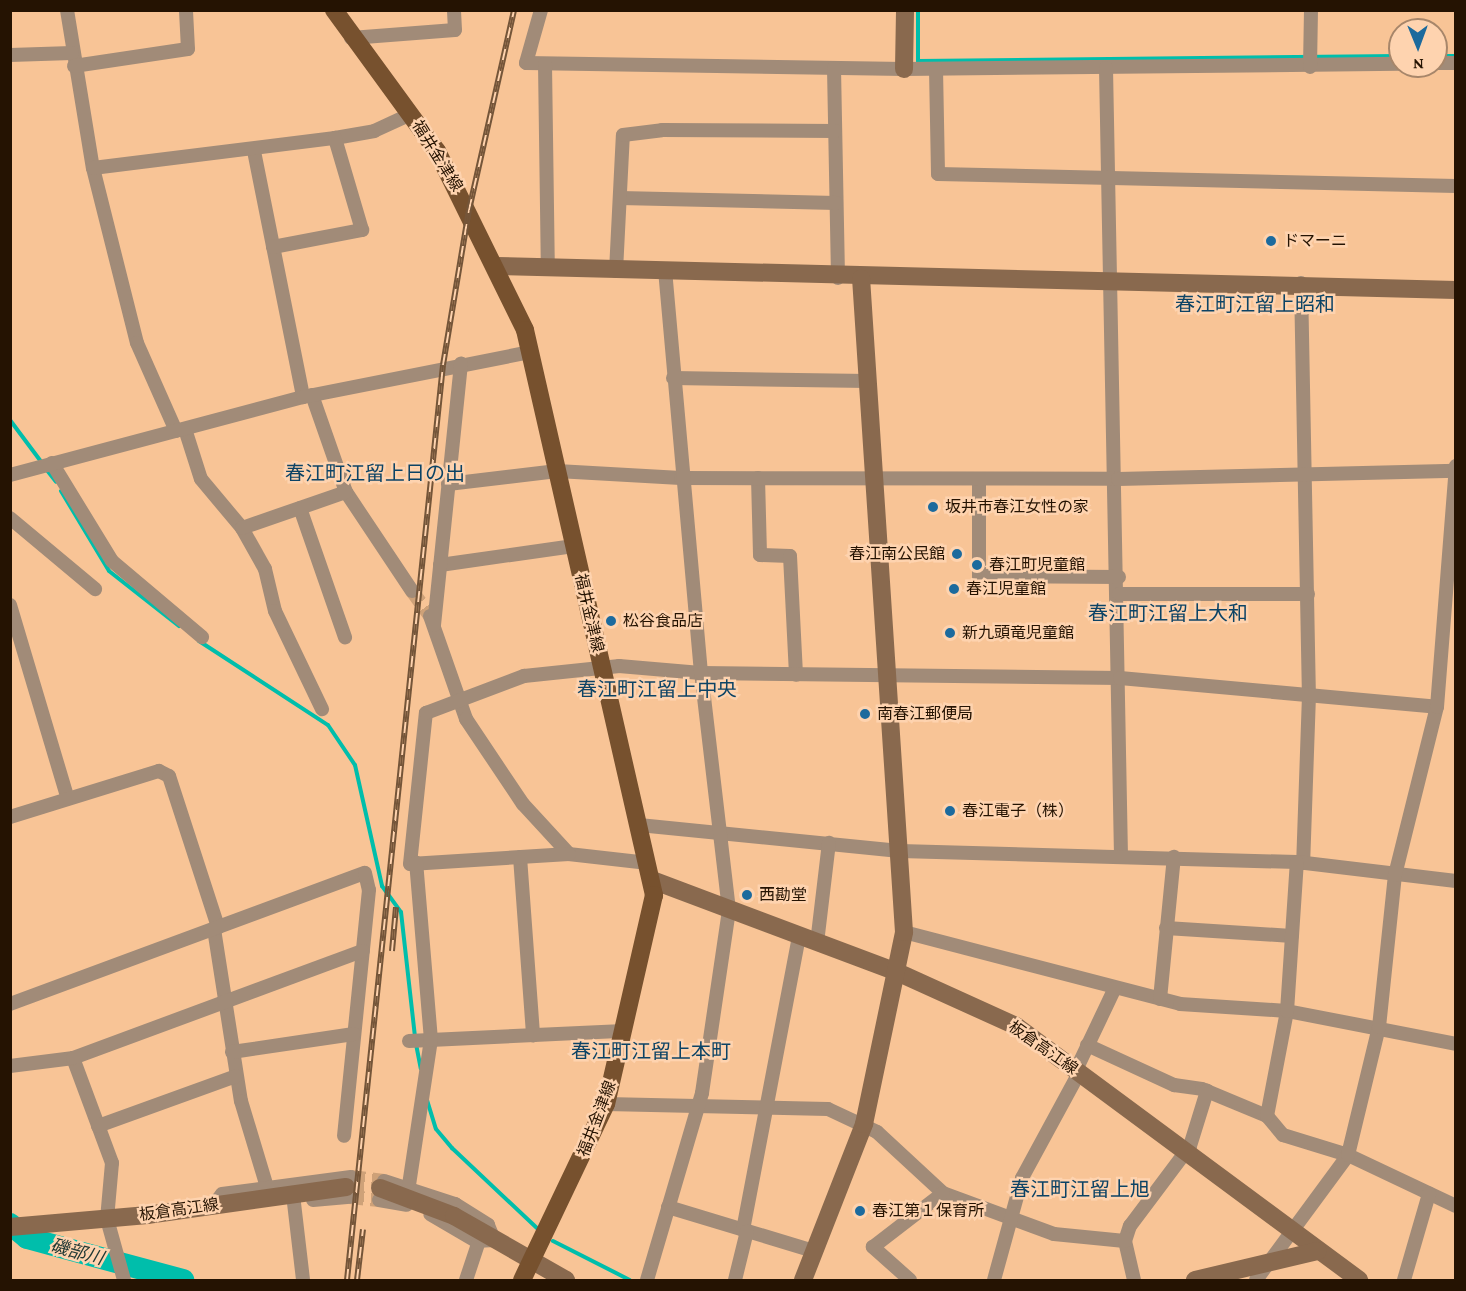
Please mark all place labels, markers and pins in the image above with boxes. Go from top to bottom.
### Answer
place label: ドマーニ [1283,231,1347,251]
marker: ドマーニ [1264,234,1278,248]
place label: 坂井市春江女性の家 [945,497,1089,517]
marker: 坂井市春江女性の家 [926,500,940,514]
place label: 春江南公民館 [849,544,945,564]
marker: 春江南公民館 [950,547,964,561]
place label: 春江町児童館 [989,555,1085,575]
marker: 春江町児童館 [970,558,984,572]
place label: 春江児童館 [966,579,1046,599]
marker: 春江児童館 [947,582,961,596]
place label: 松谷食品店 [623,611,703,631]
marker: 松谷食品店 [604,614,618,628]
place label: 新九頭竜児童館 [962,623,1074,643]
marker: 新九頭竜児童館 [943,626,957,640]
place label: 南春江郵便局 [877,704,973,724]
marker: 南春江郵便局 [858,707,872,721]
place label: 春江電子（株） [962,801,1074,821]
marker: 春江電子（株） [943,804,957,818]
place label: 西勘堂 [759,885,807,905]
marker: 西勘堂 [740,888,754,902]
place label: 春江第１保育所 [872,1201,984,1221]
marker: 春江第１保育所 [853,1204,867,1218]

